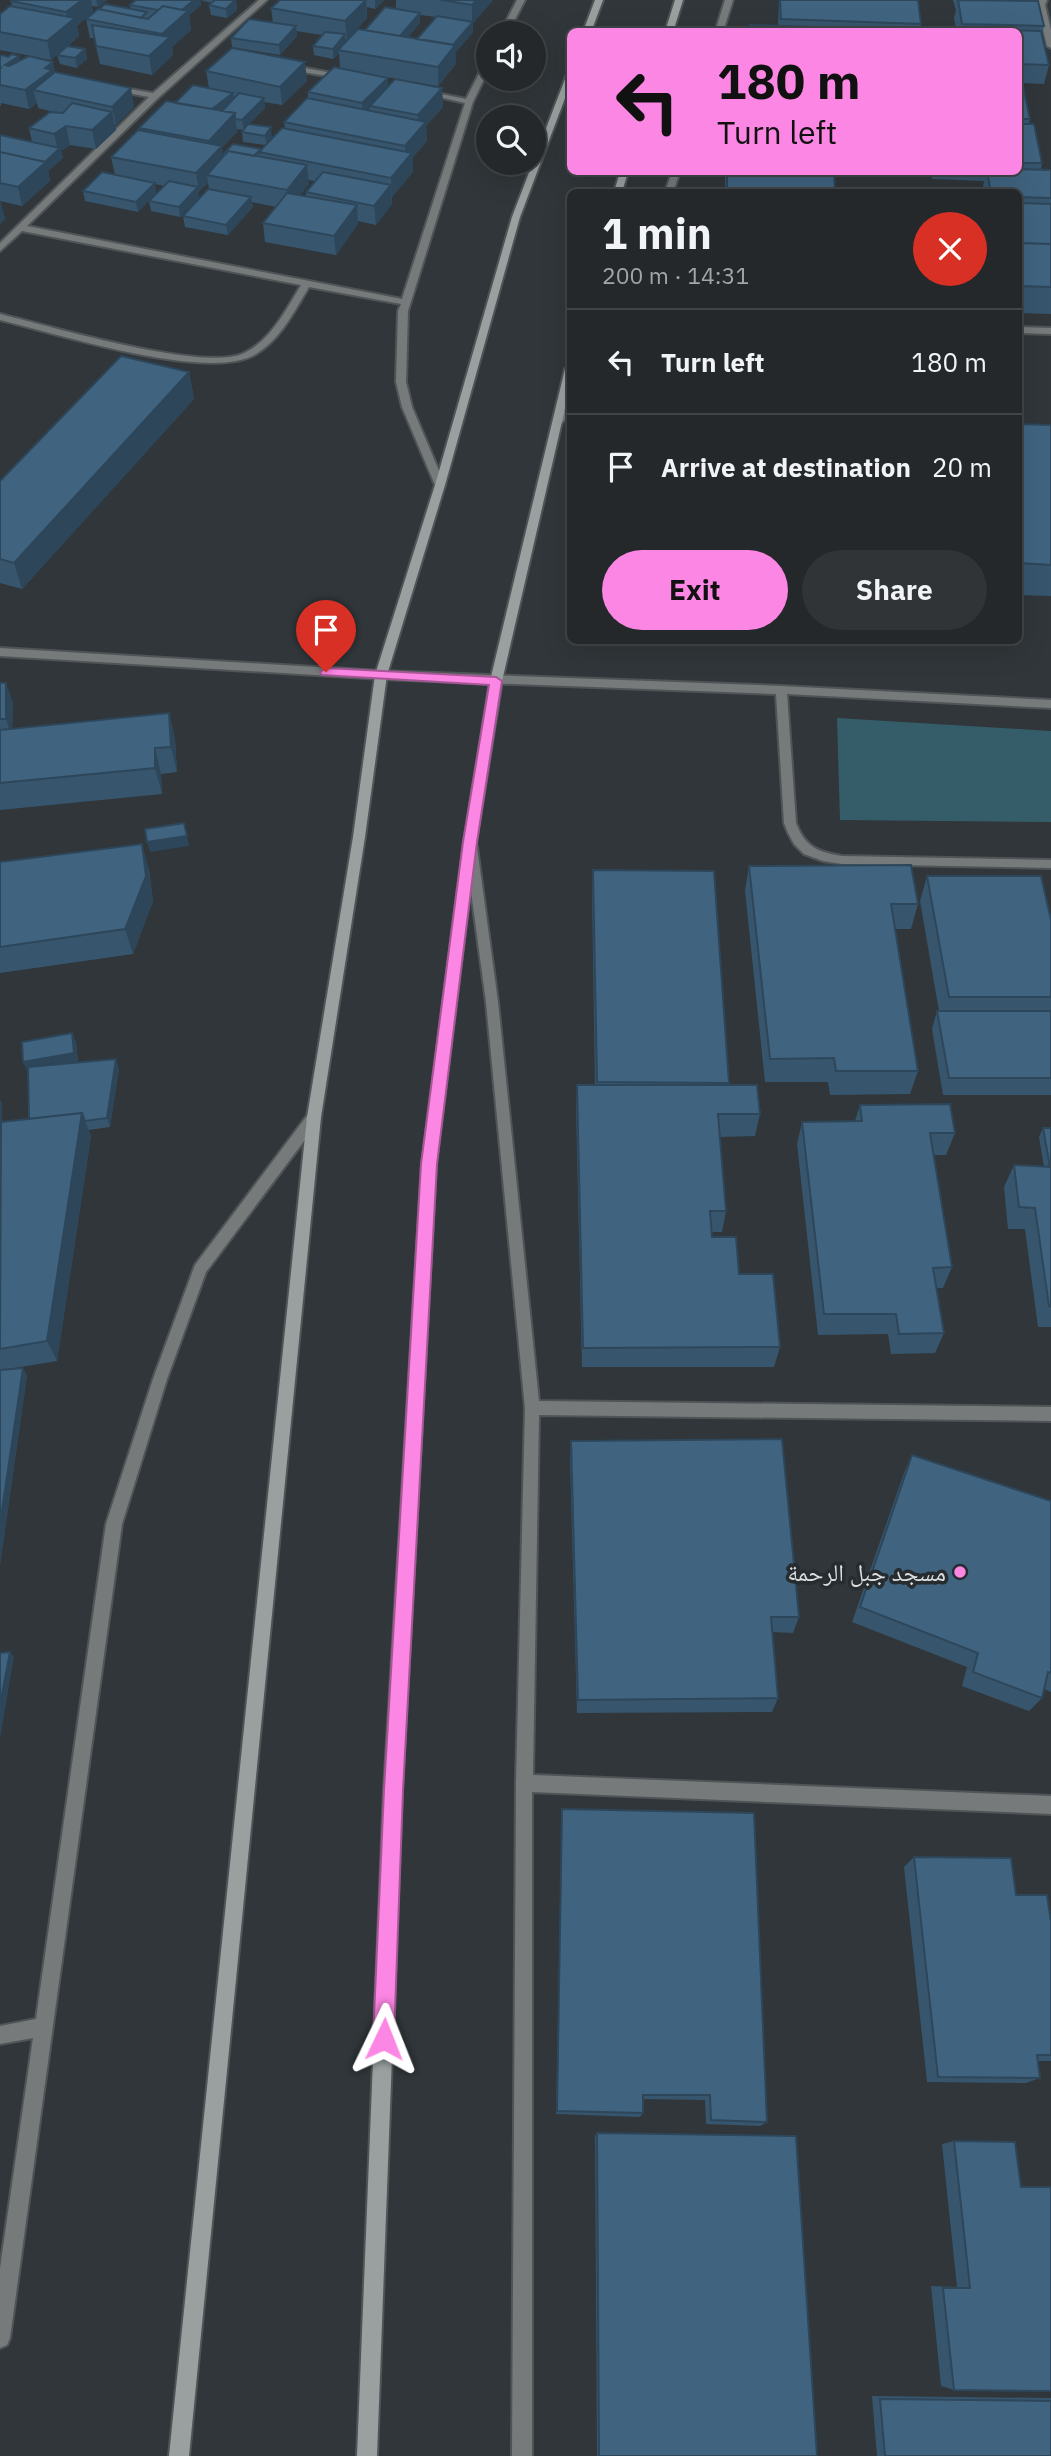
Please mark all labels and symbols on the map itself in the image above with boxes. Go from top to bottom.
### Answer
pin [296,600,356,672]
place label: مسجد جبل الرحمة [787,1556,946,1588]
marker: مسجد جبل الرحمة [952,1564,968,1580]
position arrow [347,2002,421,2076]

